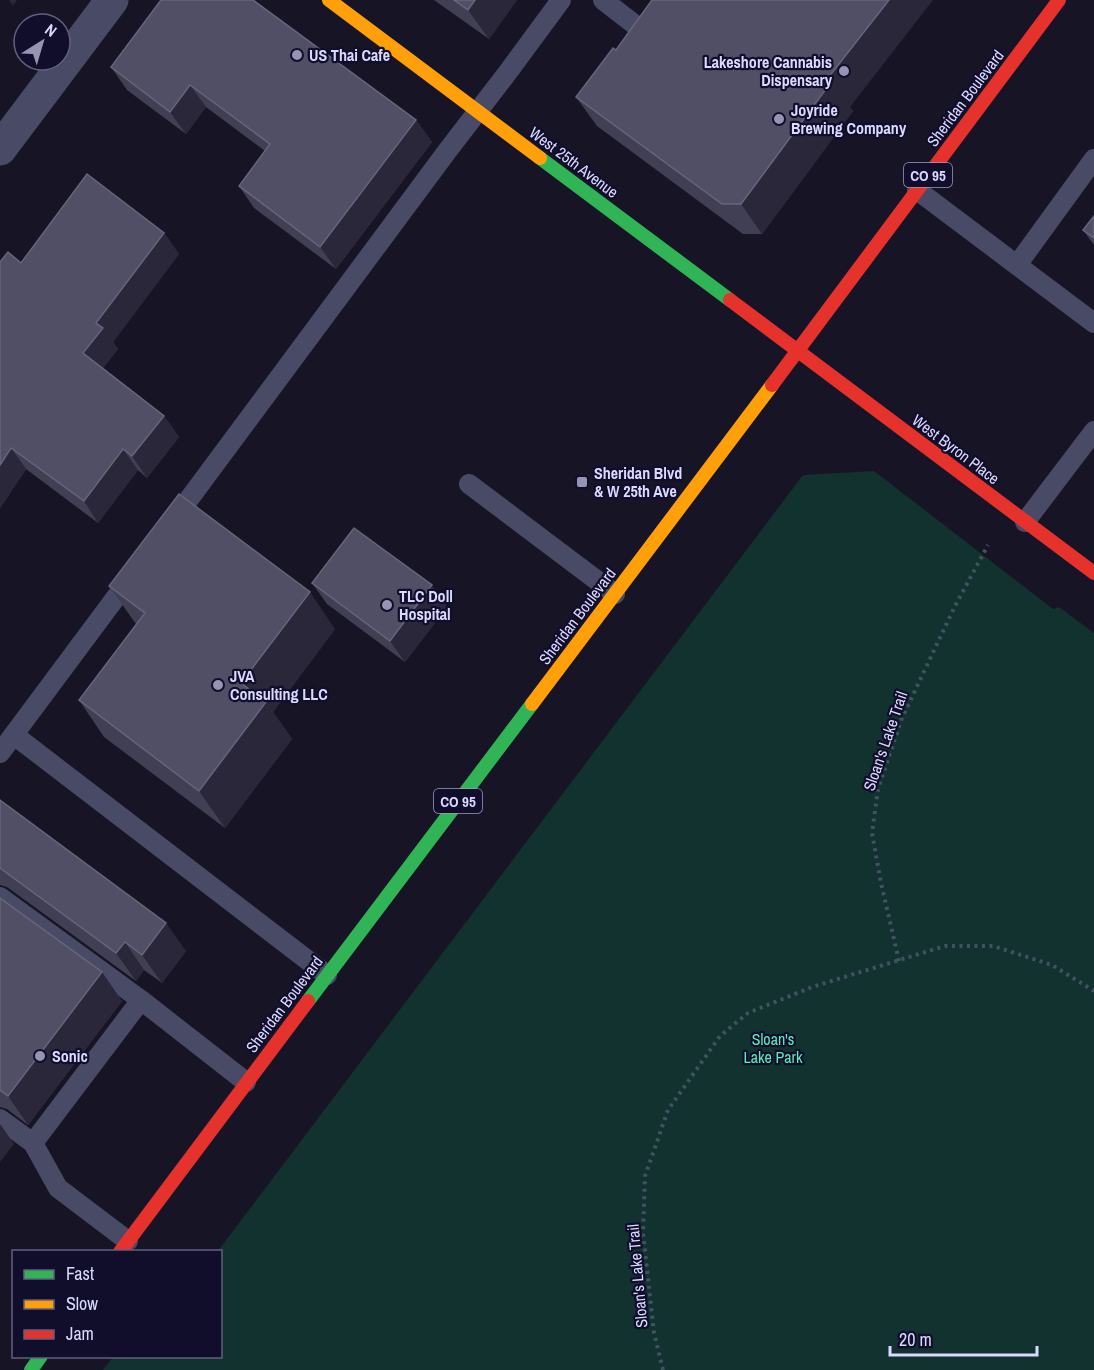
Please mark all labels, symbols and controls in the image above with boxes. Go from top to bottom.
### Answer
north arrow [12,12,72,72]
text: N [41,18,61,42]
place label: US Thai Cafe [309,44,390,66]
street label: Sheridan Boulevard [921,45,1009,151]
marker: US Thai Cafe [290,48,304,62]
place label: Lakeshore Cannabis Dispensary [704,51,833,91]
marker: Lakeshore Cannabis Dispensary [837,64,851,78]
place label: Joyride Brewing Company [791,99,907,139]
marker: Joyride Brewing Company [772,112,786,126]
street label: West 25th Avenue [525,121,623,203]
road number: CO 95 [904,163,952,187]
street label: West Byron Place [908,409,1004,489]
place label: Sheridan Blvd & W 25th Ave [594,462,682,502]
marker: Sheridan Blvd & W 25th Ave [575,475,589,489]
street label: Sheridan Boulevard [533,563,621,669]
place label: TLC Doll Hospital [399,585,453,625]
marker: TLC Doll Hospital [380,598,394,612]
place label: JVA Consulting LLC [230,665,328,705]
marker: JVA Consulting LLC [211,678,225,692]
street label: Sloan's Lake Trail [858,688,912,794]
road number: CO 95 [434,789,482,813]
street label: Sheridan Boulevard [240,951,328,1057]
park label: Sloan's Lake Park [743,1028,803,1068]
place label: Sonic [52,1045,88,1067]
marker: Sonic [33,1049,47,1063]
street label: Sloan's Lake Trail [622,1223,652,1329]
legend [12,1250,222,1358]
text: Fast [66,1261,94,1286]
text: Slow [66,1291,98,1316]
scale bar [890,1319,1037,1357]
text: Jam [66,1321,94,1346]
text: 20 m [899,1327,932,1352]

